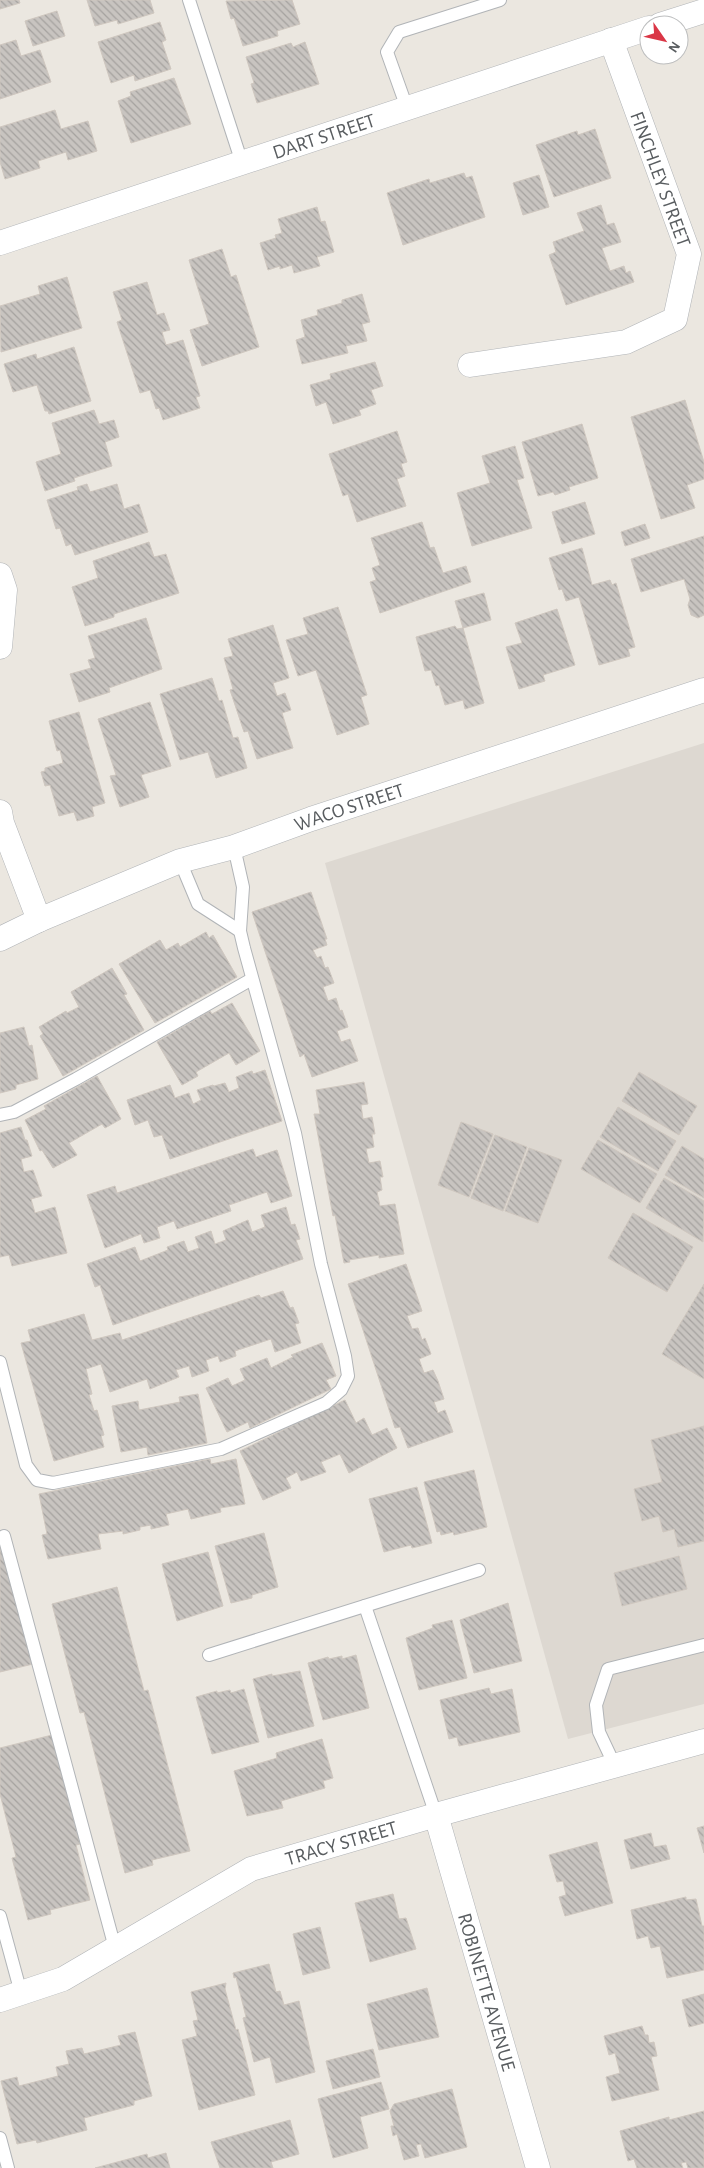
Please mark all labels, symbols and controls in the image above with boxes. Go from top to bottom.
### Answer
north arrow [639,15,689,65]
text: N [665,39,682,55]
street label: FINCHLEY STREET [626,109,694,250]
street label: DART STREET [270,110,378,163]
street label: WACO STREET [292,780,407,835]
street label: TRACY STREET [283,1818,400,1869]
street label: ROBINETTE AVENUE [454,1911,519,2074]

